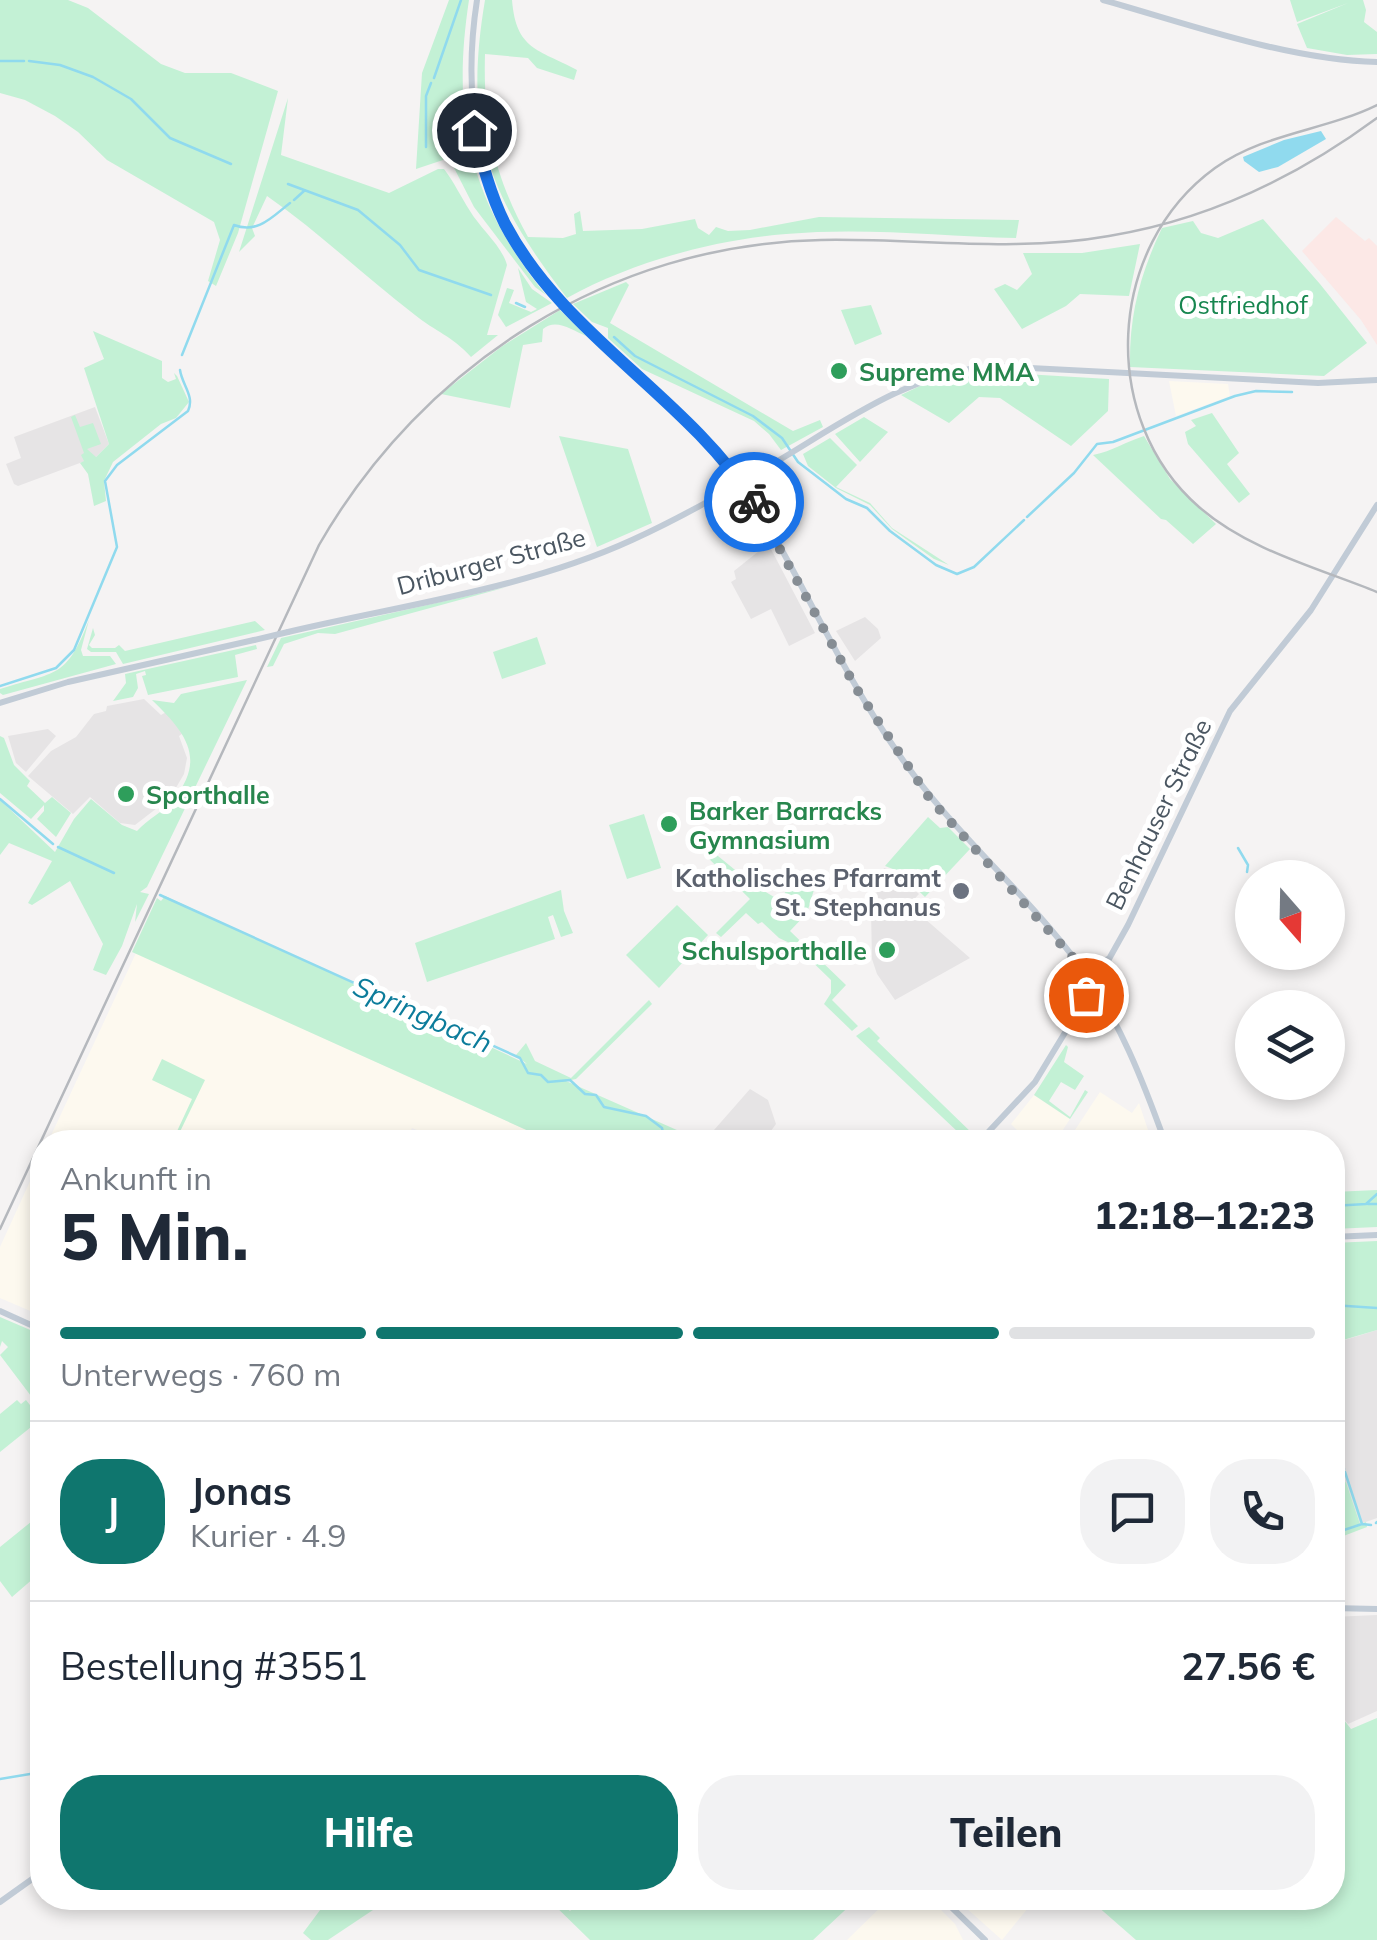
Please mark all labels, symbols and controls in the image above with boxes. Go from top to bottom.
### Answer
pin [432,88,517,173]
icon: home [447,103,502,158]
park label: Ostfriedhof [1178,289,1308,320]
place label: Supreme MMA [859,356,1034,387]
marker: Supreme MMA [828,360,850,382]
courier [704,452,804,552]
icon: bike [727,475,782,530]
street label: Driburger Straße [393,521,589,601]
street label: Benhauser Straße [1098,713,1218,915]
place label: Sporthalle [146,779,270,810]
marker: Sporthalle [115,783,137,805]
place label: Barker Barracks Gymnasium [689,795,882,855]
marker: Barker Barracks Gymnasium [658,813,680,835]
north arrow [1235,860,1345,970]
map controls [1235,860,1345,1100]
place label: Katholisches Pfarramt St. Stephanus [675,862,942,922]
marker: Katholisches Pfarramt St. Stephanus [950,880,972,902]
place label: Schulsporthalle [682,935,867,966]
marker: Schulsporthalle [876,939,898,961]
pin [1044,953,1129,1038]
water label: Springbach [348,968,498,1060]
icon: bag [1059,968,1114,1023]
button: layers [1235,990,1345,1100]
text: Ankunft in [60,1158,212,1198]
text: 12:18–12:23 [1094,1191,1315,1239]
text: 5 Min. [60,1195,249,1276]
text: Unterwegs · 760 m [60,1354,341,1394]
button: chat [1080,1459,1185,1564]
button: phone [1210,1459,1315,1564]
text: Jonas [190,1467,292,1515]
text: J [106,1487,119,1535]
text: Kurier · 4.9 [190,1515,346,1555]
text: Bestellung #3551 [60,1642,368,1690]
text: 27.56 € [1181,1642,1315,1690]
button: Hilfe [60,1775,678,1890]
button: Teilen [698,1775,1315,1890]

